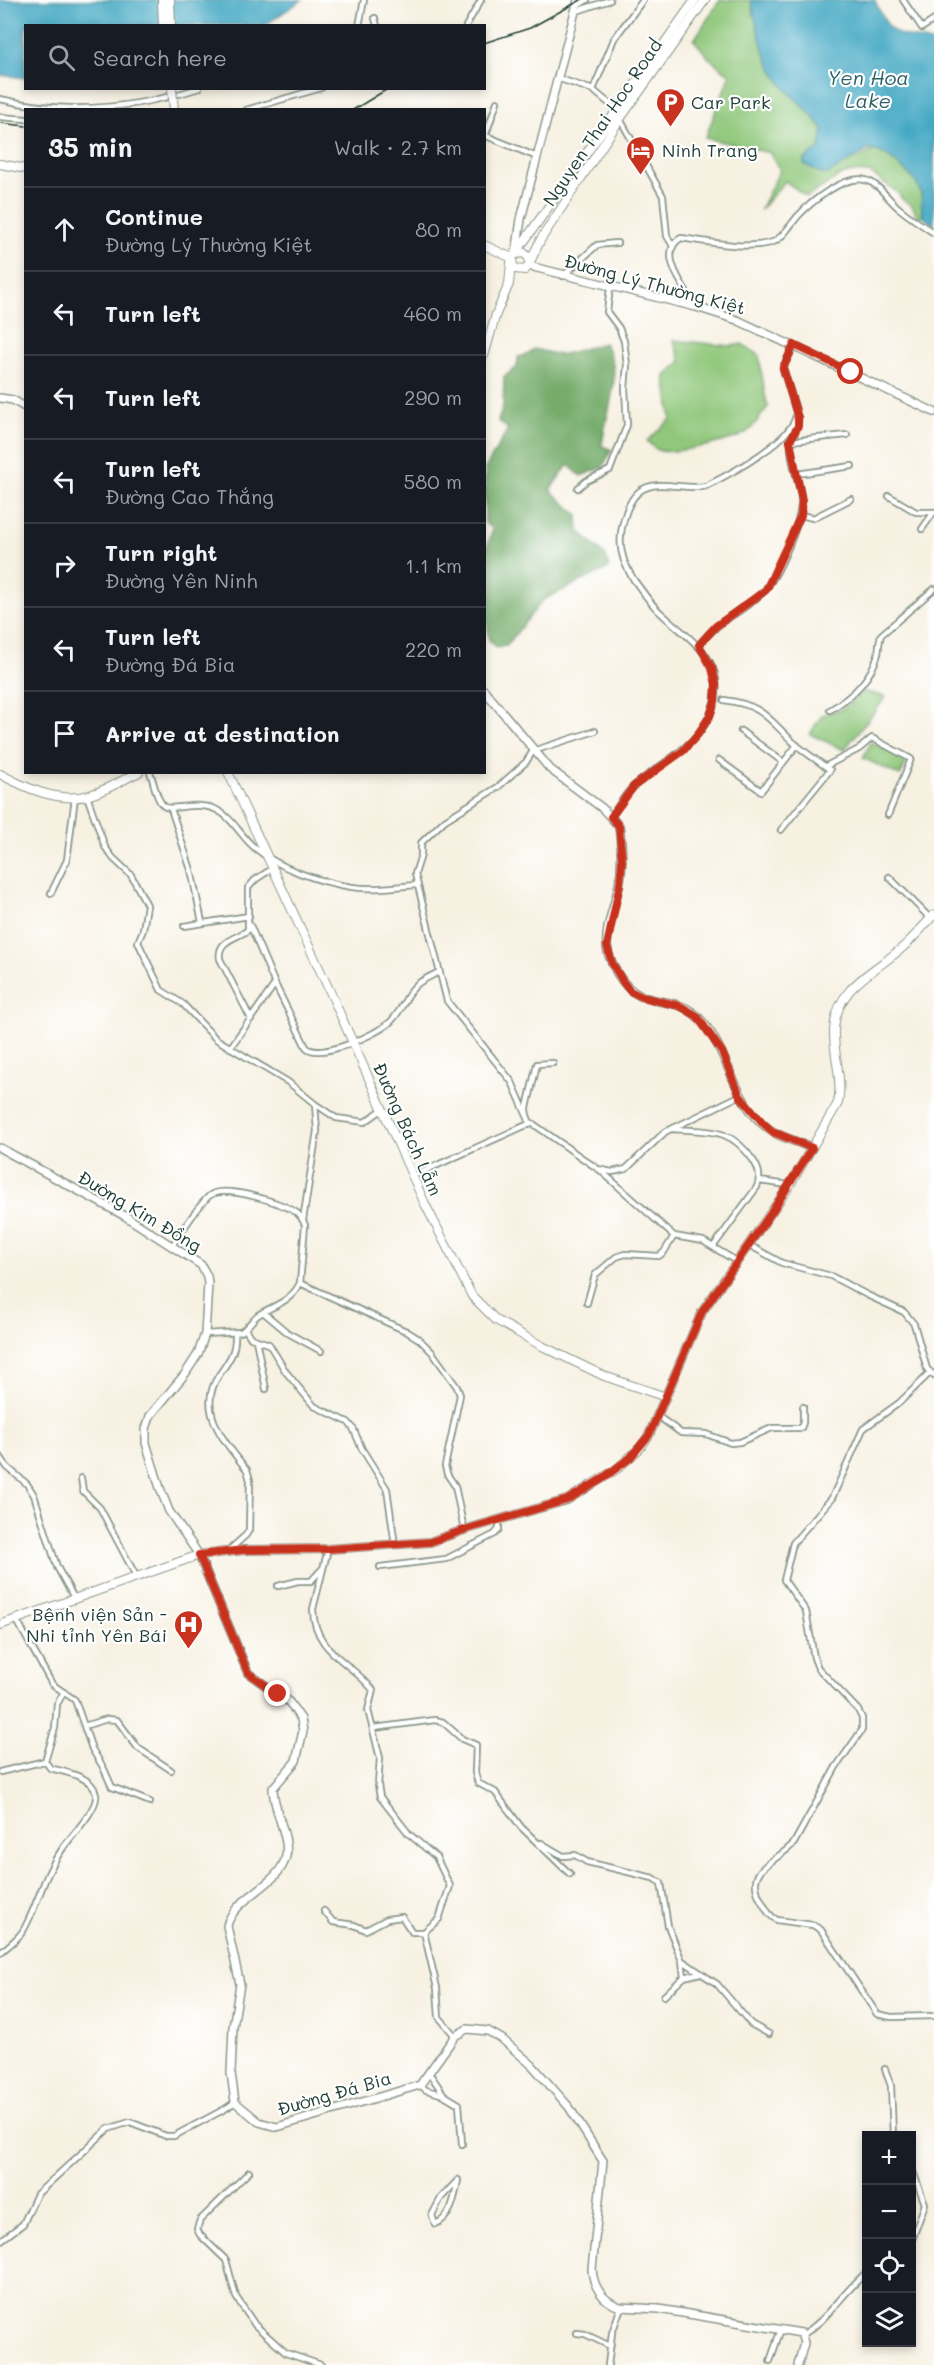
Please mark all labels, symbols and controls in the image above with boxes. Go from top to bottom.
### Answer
search box [24,24,486,90]
street label: Nguyen Thai Hoc Road [537,34,667,210]
icon: search [45,41,78,74]
text: Search here [93,43,227,72]
water label: Yen Hoa Lake [827,64,909,113]
parking icon: Car Park [654,86,686,128]
place label: Car Park [691,90,771,114]
text: 35 min [48,130,133,164]
text: Walk · 2.7 km [334,134,462,160]
hotel icon: Ninh Trang [625,134,657,176]
place label: Ninh Trang [662,138,757,162]
text: Continue [105,202,203,231]
icon: ahead [48,213,81,246]
text: 80 m [415,216,462,242]
text: Đường Lý Thường Kiệt [105,231,312,257]
street label: Đường Lý Thường Kiệt [562,248,748,320]
icon: left [48,297,81,330]
text: Turn left [105,299,201,328]
text: 460 m [404,300,462,326]
route start [837,358,863,384]
icon: left [48,381,81,414]
text: Turn left [105,383,201,412]
text: 290 m [404,384,462,410]
text: Turn left [105,454,201,483]
icon: left [48,465,81,498]
text: 580 m [404,468,462,494]
text: Đường Cao Thắng [105,483,274,509]
text: Turn right [105,538,217,567]
icon: right [48,549,81,582]
text: 1.1 km [405,552,462,578]
text: Đường Yên Ninh [105,567,258,593]
text: Turn left [105,622,201,651]
icon: left [48,633,81,666]
text: 220 m [405,636,462,662]
text: Đường Đá Bia [105,651,236,677]
icon: arrive [48,717,81,750]
text: Arrive at destination [105,719,340,748]
street label: Đường Bách Lẫm [368,1059,448,1199]
street label: Đường Kim Đồng [74,1165,206,1257]
place label: Bệnh viện Sản - Nhi tỉnh Yên Bái [26,1602,167,1647]
hospital icon: Bệnh viện Sản - Nhi tỉnh Yên Bái [172,1608,204,1650]
route end [264,1680,290,1706]
street label: Đường Đá Bia [274,2065,394,2121]
map controls [862,2131,916,2347]
button: + [862,2131,916,2185]
button: − [862,2185,916,2239]
button: locate [862,2239,916,2293]
button: layers [862,2293,916,2347]

